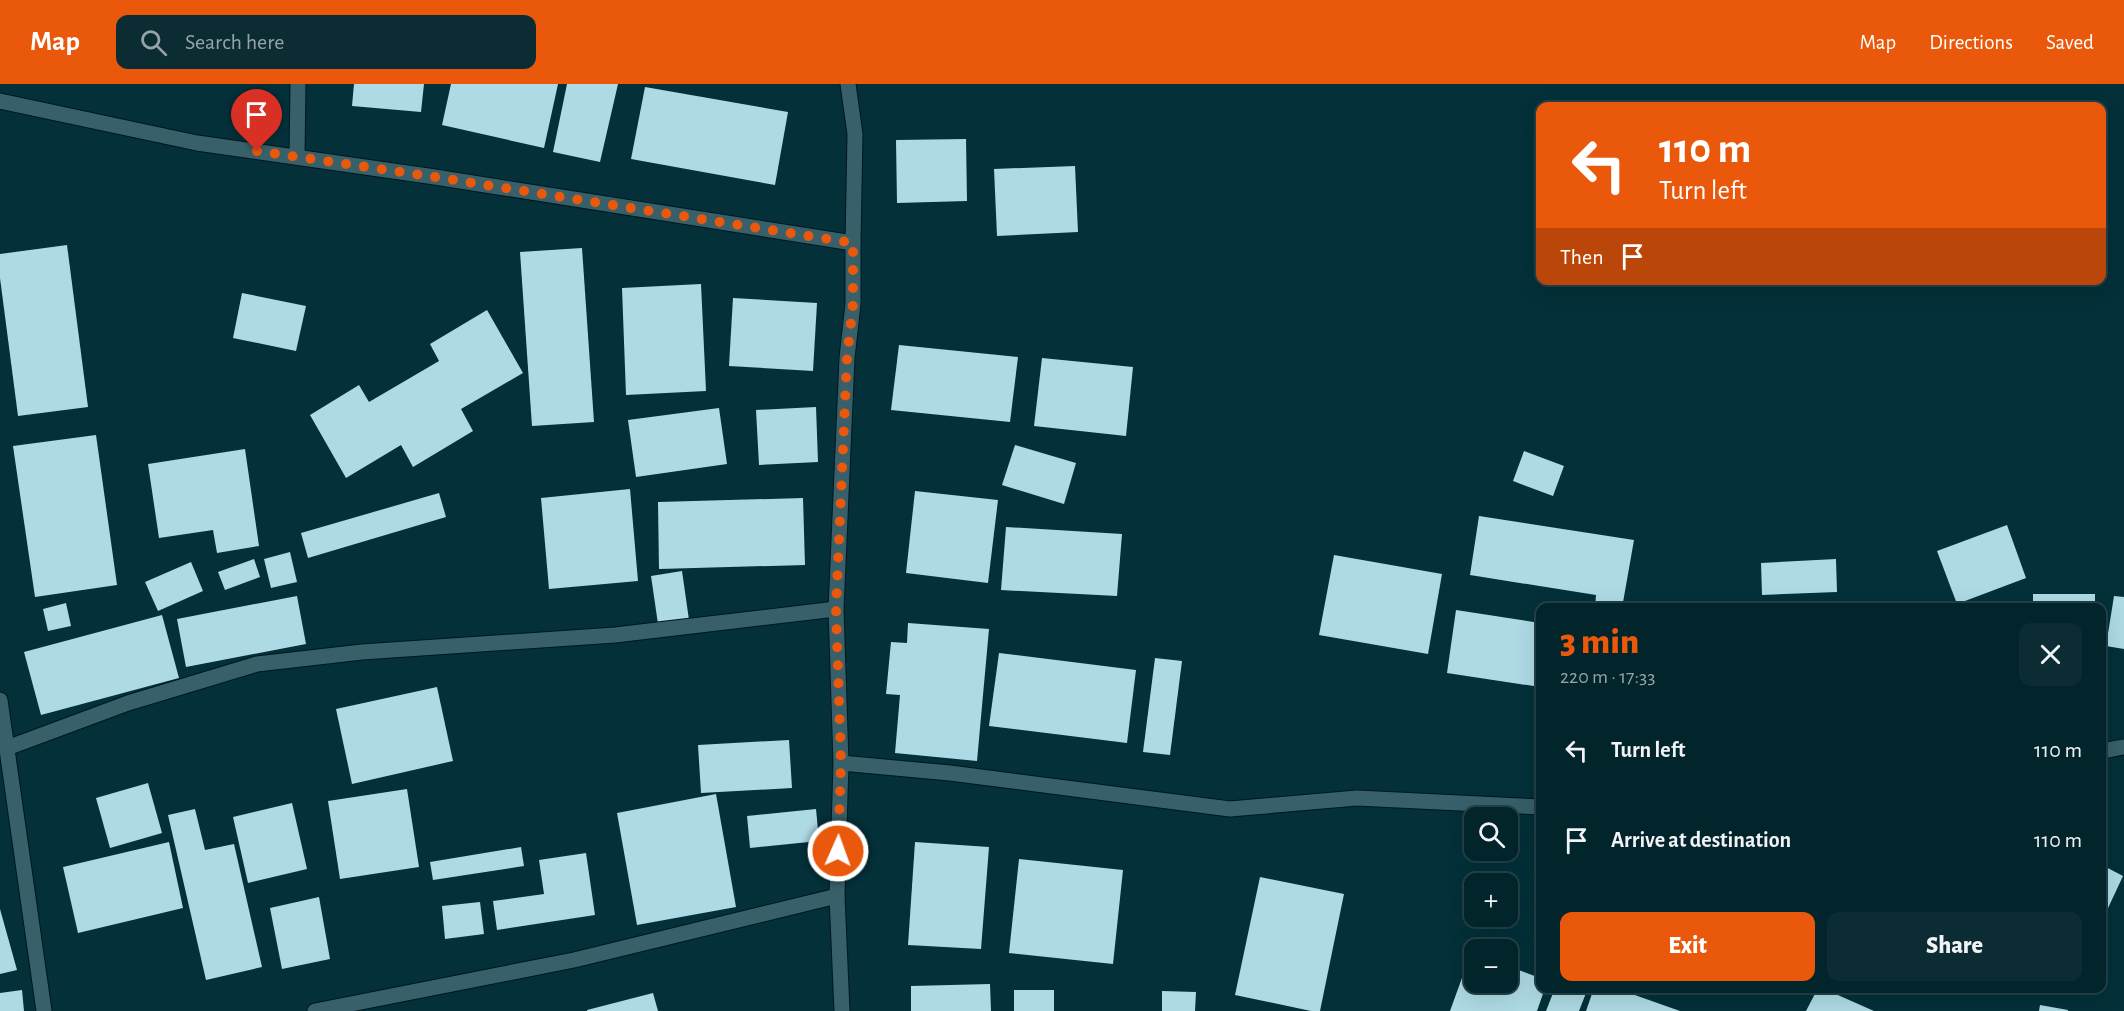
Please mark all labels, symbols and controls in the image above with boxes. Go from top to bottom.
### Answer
search box [116,15,536,69]
icon: search [137,26,170,59]
text: Map [30,28,80,56]
text: Search here [185,31,284,53]
text: Map [1860,32,1896,53]
text: Directions [1929,32,2013,53]
text: Saved [2046,32,2094,53]
pin [231,89,282,151]
icon: arrive [240,98,273,131]
icon: left [1560,126,1638,204]
text: 110 m [1659,128,1751,170]
text: Turn left [1659,177,1747,204]
icon: arrive [1616,240,1649,273]
text: Then [1560,246,1604,268]
button: close [2019,623,2082,686]
text: 3 min [1560,624,1639,660]
text: 220 m · 17:33 [1560,667,1656,687]
icon: left [1560,734,1593,767]
text: Turn left [1611,739,1685,761]
text: 110 m [2034,739,2082,761]
map controls [1464,807,1518,993]
button: search [1464,807,1518,861]
position arrow [806,819,870,883]
icon: arrive [1560,824,1593,857]
text: Arrive at destination [1611,829,1791,851]
text: 110 m [2034,829,2082,851]
button: + [1464,873,1518,927]
button: Exit [1560,912,1815,981]
button: Share [1827,912,2082,981]
button: − [1464,939,1518,993]

